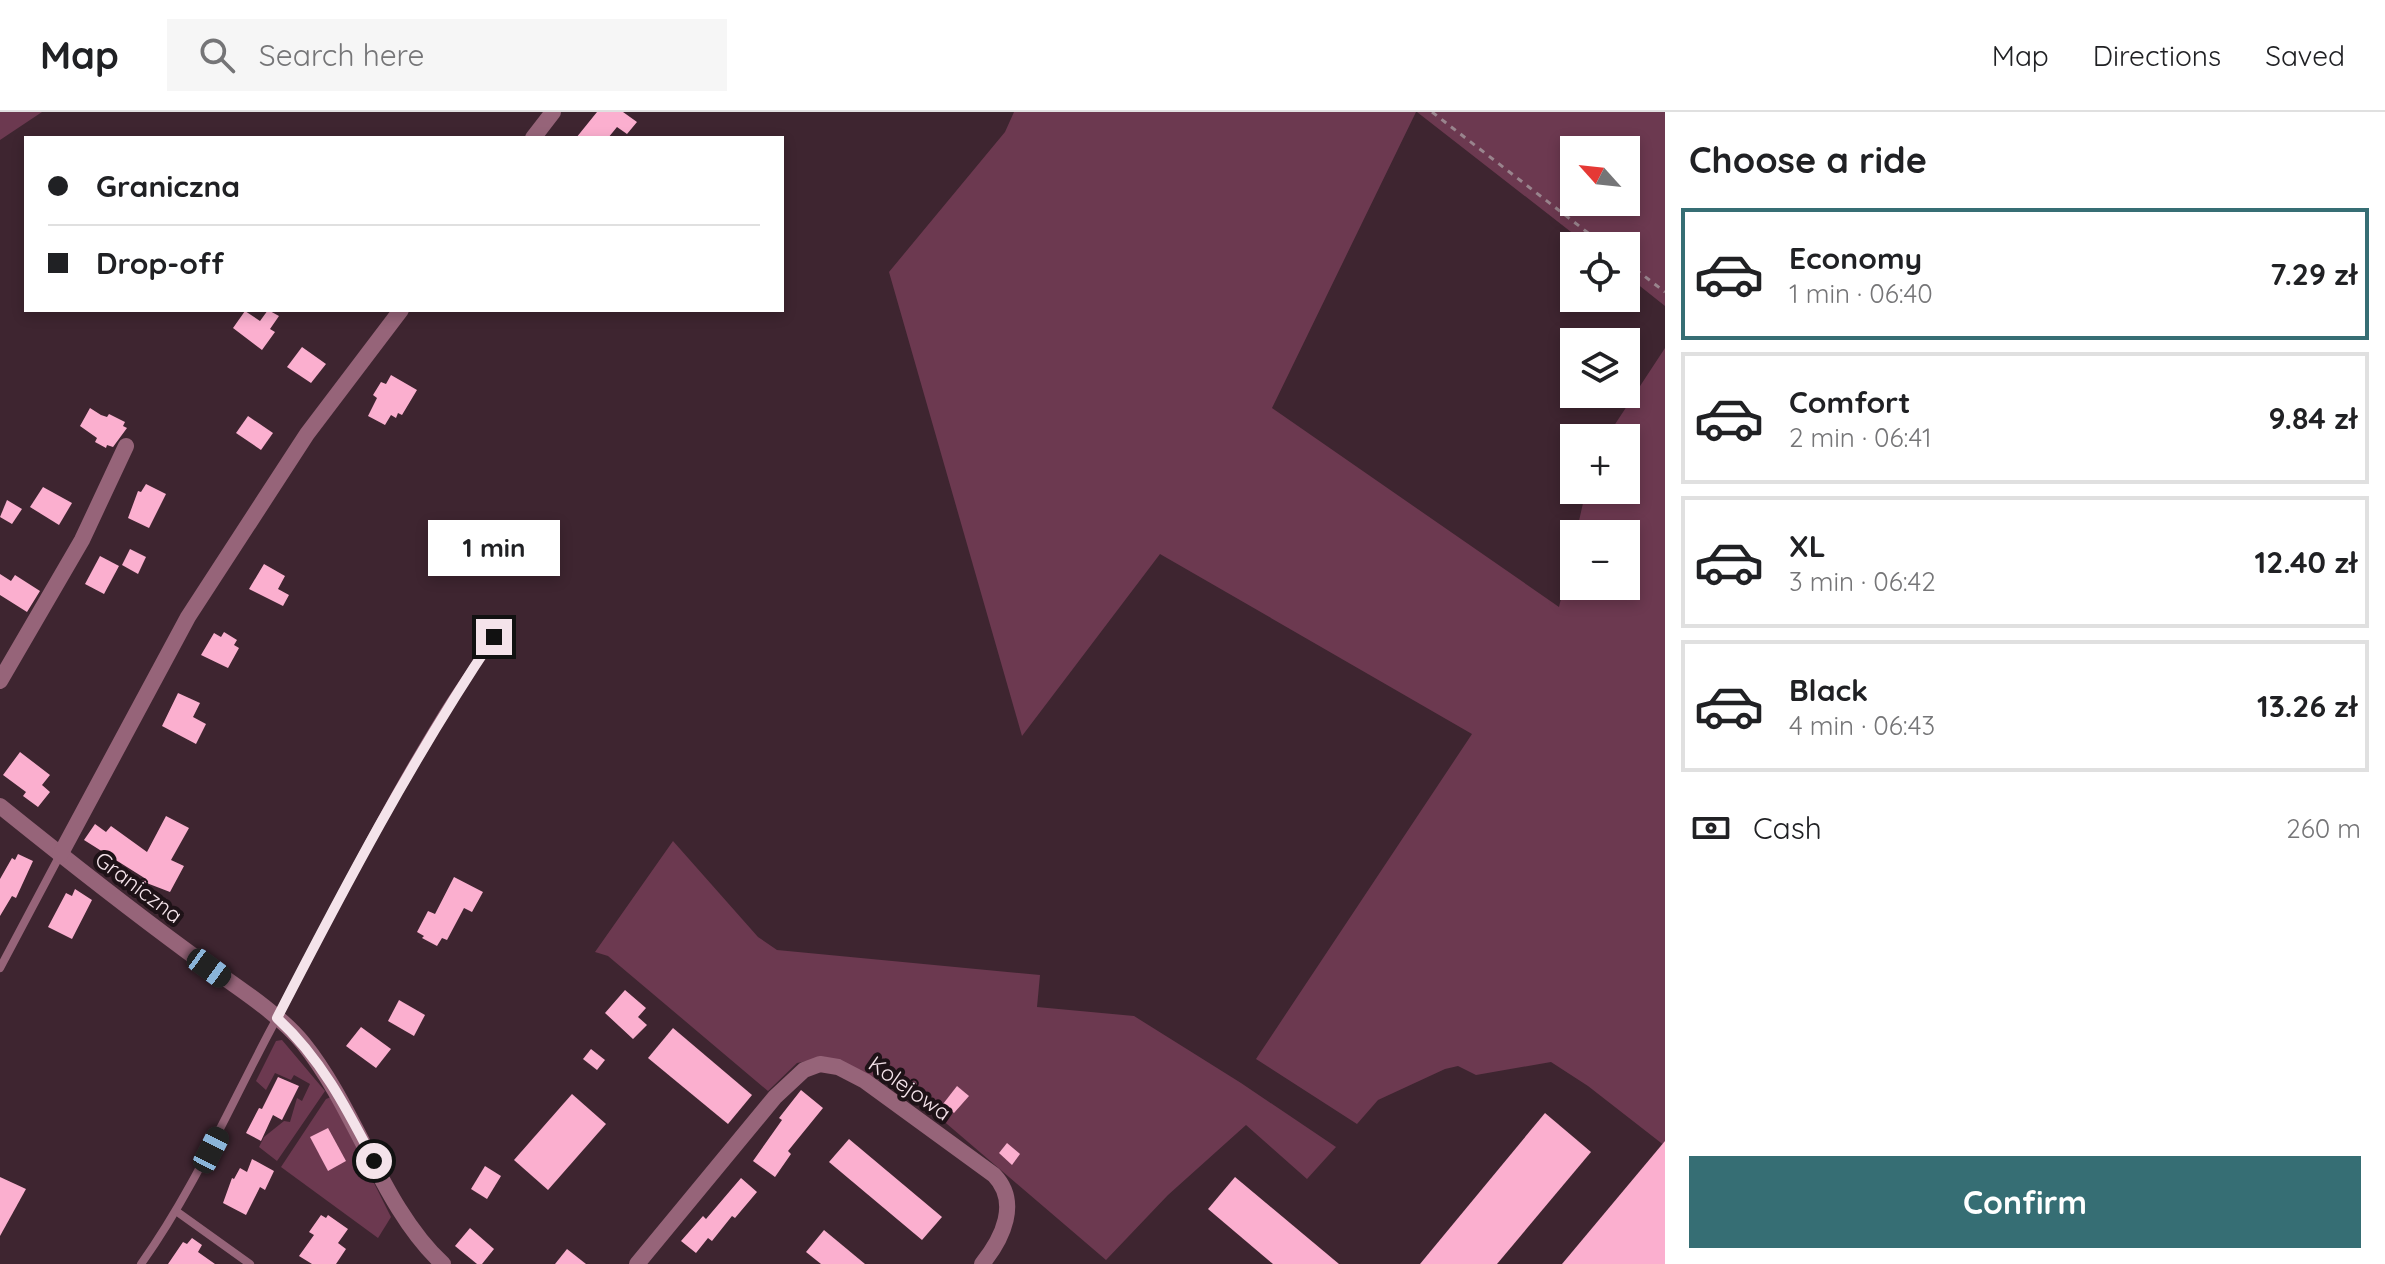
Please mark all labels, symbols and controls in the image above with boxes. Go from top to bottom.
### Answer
search box [167,19,727,91]
text: Map [40,31,119,79]
icon: search [195,33,239,77]
text: Search here [259,36,424,74]
text: Map [1992,38,2049,73]
text: Directions [2093,38,2221,73]
text: Saved [2265,38,2345,73]
north arrow [1560,136,1640,216]
map controls [1560,136,1640,600]
text: Choose a ride [1689,137,1927,182]
text: Graniczna [96,167,240,205]
button: locate [1560,232,1640,312]
icon: car [1693,238,1765,310]
text: Economy [1789,239,1922,277]
text: Drop-off [96,244,224,282]
text: 7.29 zł [2270,255,2357,293]
text: 1 min · 06:40 [1789,277,1933,310]
button: layers [1560,328,1640,408]
icon: car [1693,382,1765,454]
text: Comfort [1789,383,1910,421]
text: 9.84 zł [2269,399,2357,437]
text: 2 min · 06:41 [1789,421,1932,454]
button: + [1560,424,1640,504]
button: − [1560,520,1640,600]
callout: 1 min [428,521,560,577]
icon: car [1693,526,1765,598]
text: XL [1789,527,1826,565]
text: 1 min [463,531,526,564]
text: 12.40 zł [2255,543,2357,581]
text: 3 min · 06:42 [1789,565,1936,598]
route end [476,619,512,655]
icon: car [1693,670,1765,742]
text: Black [1789,671,1868,709]
text: 13.26 zł [2257,687,2357,725]
text: 4 min · 06:43 [1789,709,1935,742]
icon: cash [1689,806,1733,850]
text: Cash [1753,809,1822,847]
text: 260 m [2286,812,2361,845]
street label: Graniczna [90,845,188,929]
car [183,944,235,992]
street label: Kolejowa [863,1050,957,1126]
car [189,1123,233,1177]
route start [356,1143,392,1179]
button: Confirm [1689,1156,2361,1248]

